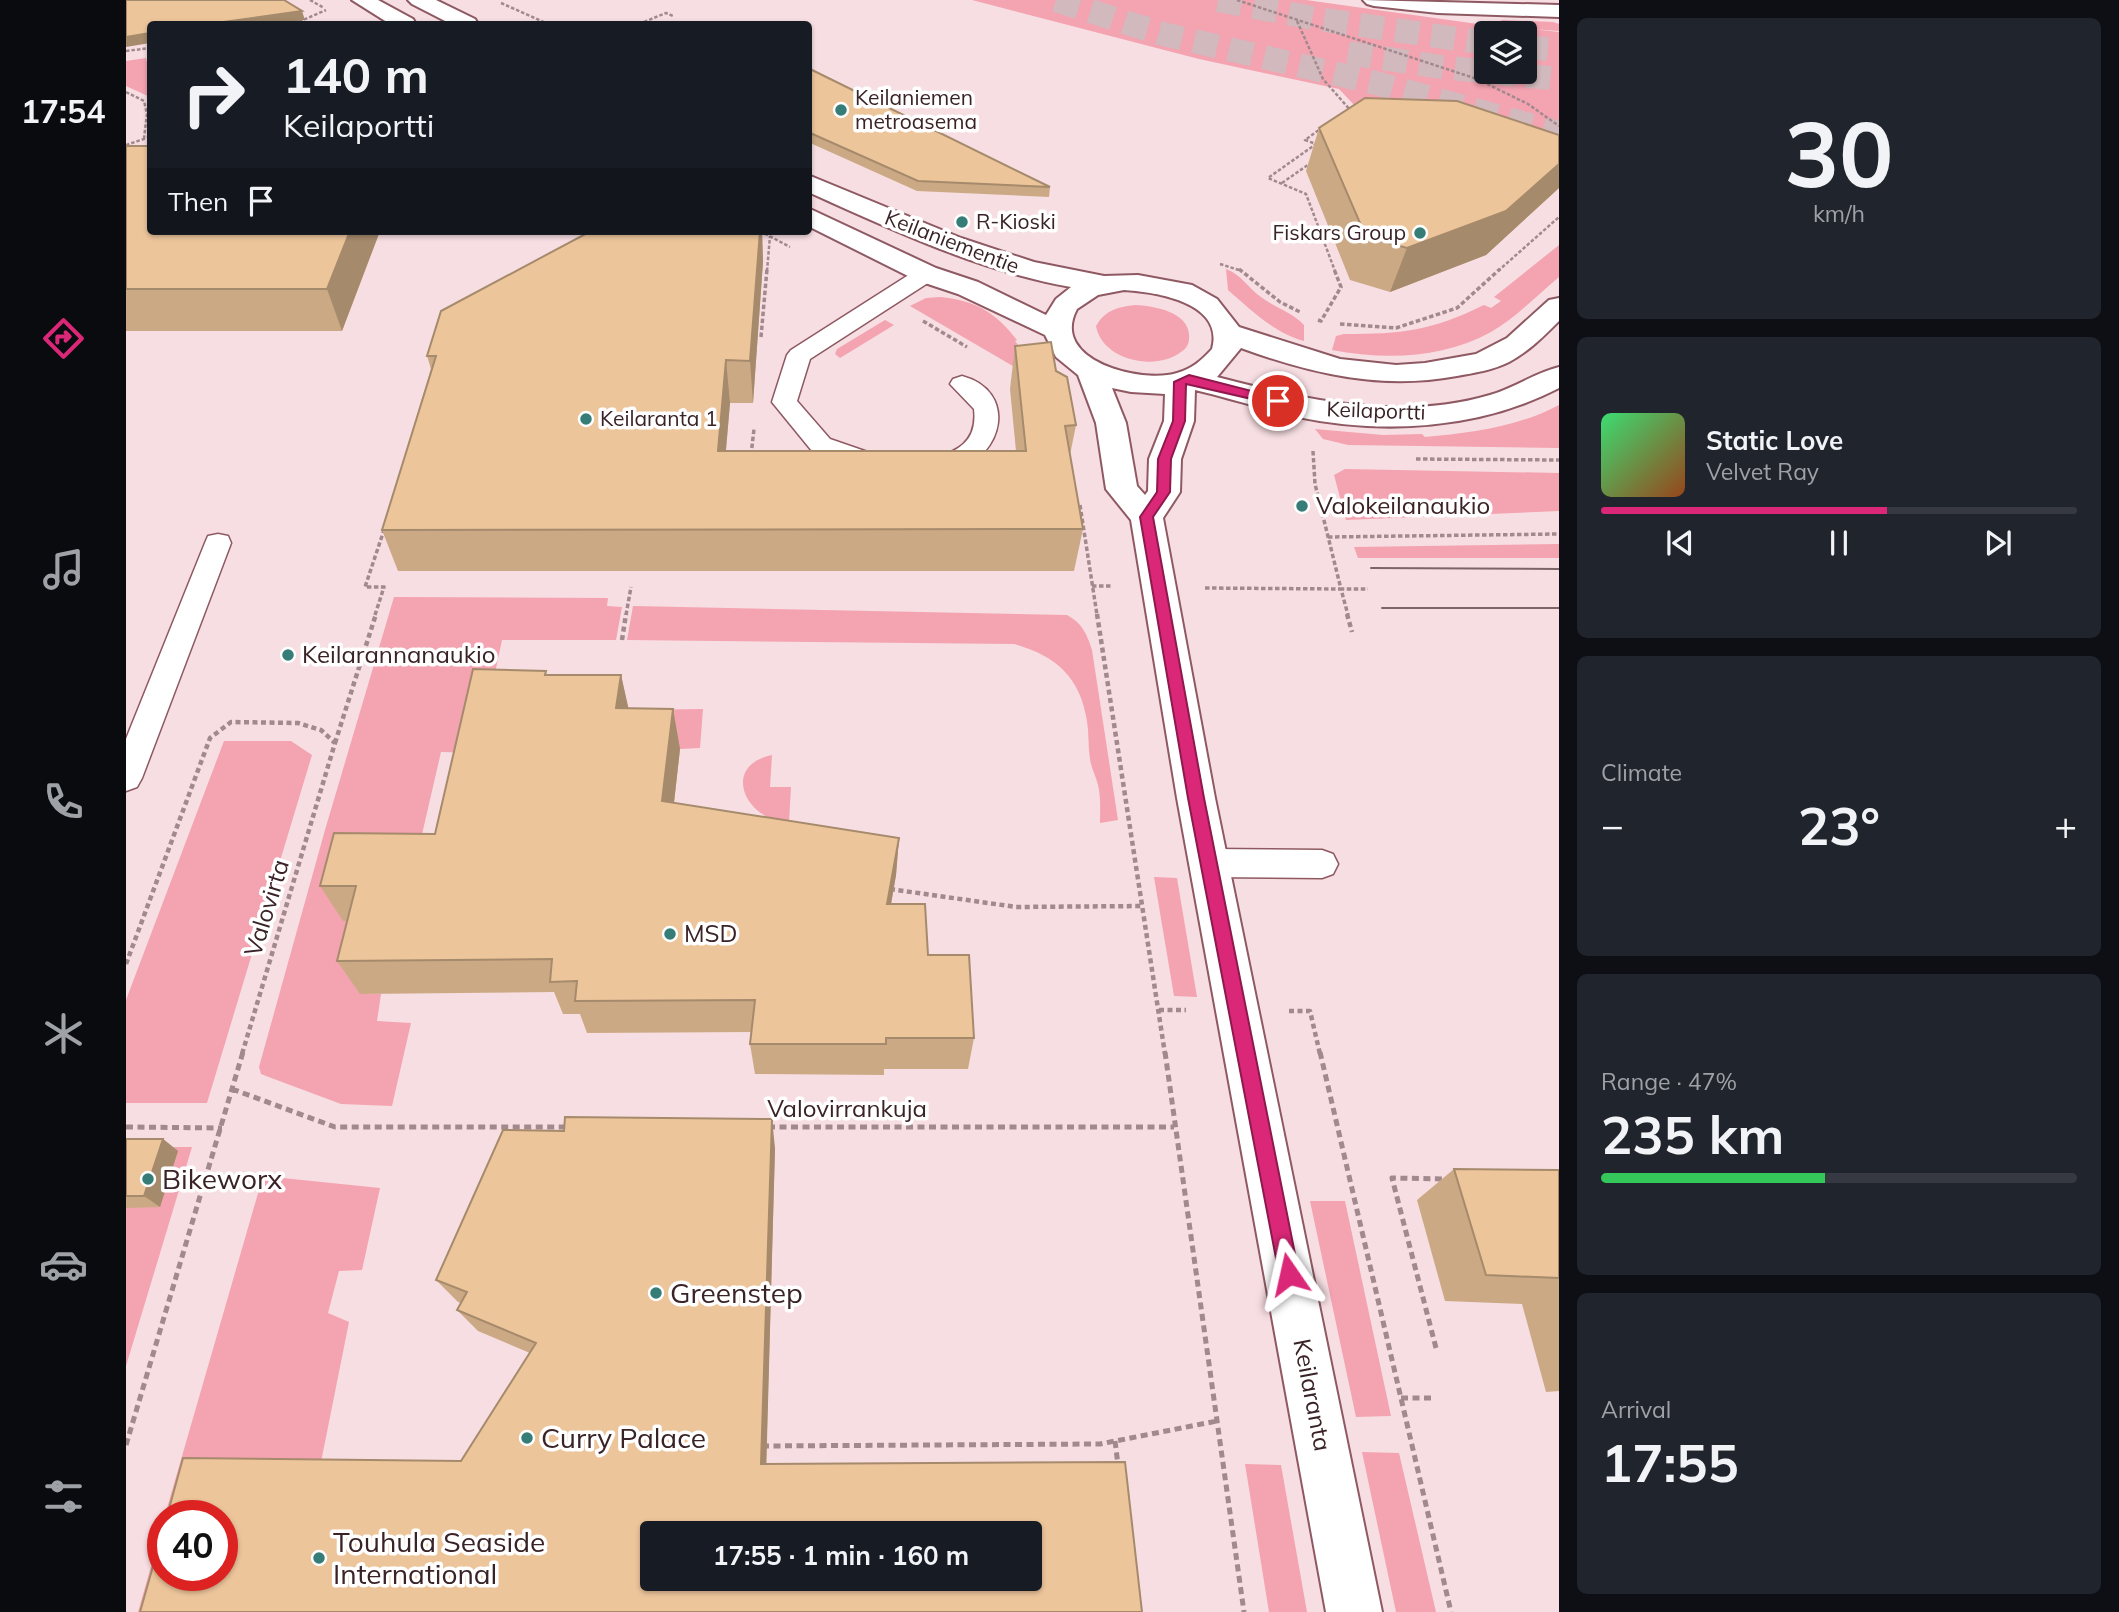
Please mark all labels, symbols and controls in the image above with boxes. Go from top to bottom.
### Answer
map controls [1474,21,1537,84]
button: layers [1474,21,1537,84]
text: 140 m [283,44,429,105]
icon: right [168,49,259,140]
place label: Keilaniemen metroasema [855,84,977,134]
text: 17:54 [21,91,105,131]
text: 30 [1784,96,1894,210]
marker: Keilaniemen metroasema [833,102,849,118]
text: Keilaportti [283,105,434,145]
icon: arrive [242,182,280,220]
text: Then [168,185,228,218]
text: km/h [1813,199,1865,228]
street label: Keilaniementie [882,204,1023,279]
place label: R-Kioski [976,208,1056,234]
marker: R-Kioski [954,214,970,230]
place label: Fiskars Group [1273,219,1406,245]
marker: Fiskars Group [1412,225,1428,241]
icon: directions [39,314,88,363]
pin [1248,371,1308,431]
icon: arrive [1259,382,1297,420]
street label: Keilaportti [1326,395,1426,425]
place label: Keilaranta 1 [600,405,718,431]
marker: Keilaranta 1 [578,411,594,427]
text: Static Love [1706,424,1843,457]
text: Velvet Ray [1706,457,1819,486]
place label: Valokeilanaukio [1316,490,1490,520]
marker: Valokeilanaukio [1294,498,1310,514]
icon: previous [1661,524,1699,562]
icon: pause [1820,524,1858,562]
icon: next [1979,524,2017,562]
icon: music [39,545,88,594]
place label: Keilarannanaukio [302,639,495,669]
marker: Keilarannanaukio [280,647,296,663]
text: Climate [1601,758,1682,787]
icon: phone [39,777,88,826]
text: 23° [1798,793,1880,858]
text: − [1601,801,1624,849]
text: + [2054,801,2077,849]
street label: Valovirta [237,856,295,960]
place label: MSD [684,918,737,948]
marker: MSD [662,926,678,942]
icon: climate [39,1009,88,1058]
text: Range · 47% [1601,1067,1737,1096]
street label: Valovirrankuja [767,1093,927,1123]
text: 235 km [1601,1102,1784,1167]
place label: Bikeworx [162,1161,282,1196]
marker: Bikeworx [140,1171,156,1187]
position arrow [1252,1237,1326,1311]
icon: car [39,1240,88,1289]
place label: Greenstep [670,1275,803,1310]
marker: Greenstep [648,1285,664,1301]
street label: Keilaranta [1287,1336,1339,1453]
text: Arrival [1601,1395,1671,1424]
place label: Curry Palace [541,1420,706,1455]
marker: Curry Palace [519,1430,535,1446]
text: 17:55 [1601,1430,1739,1495]
icon: filters [39,1472,88,1521]
speed limit sign: 40 [147,1500,238,1591]
place label: Touhula Seaside International [333,1524,545,1591]
text: 17:55 · 1 min · 160 m [713,1539,969,1572]
marker: Touhula Seaside International [311,1550,327,1566]

